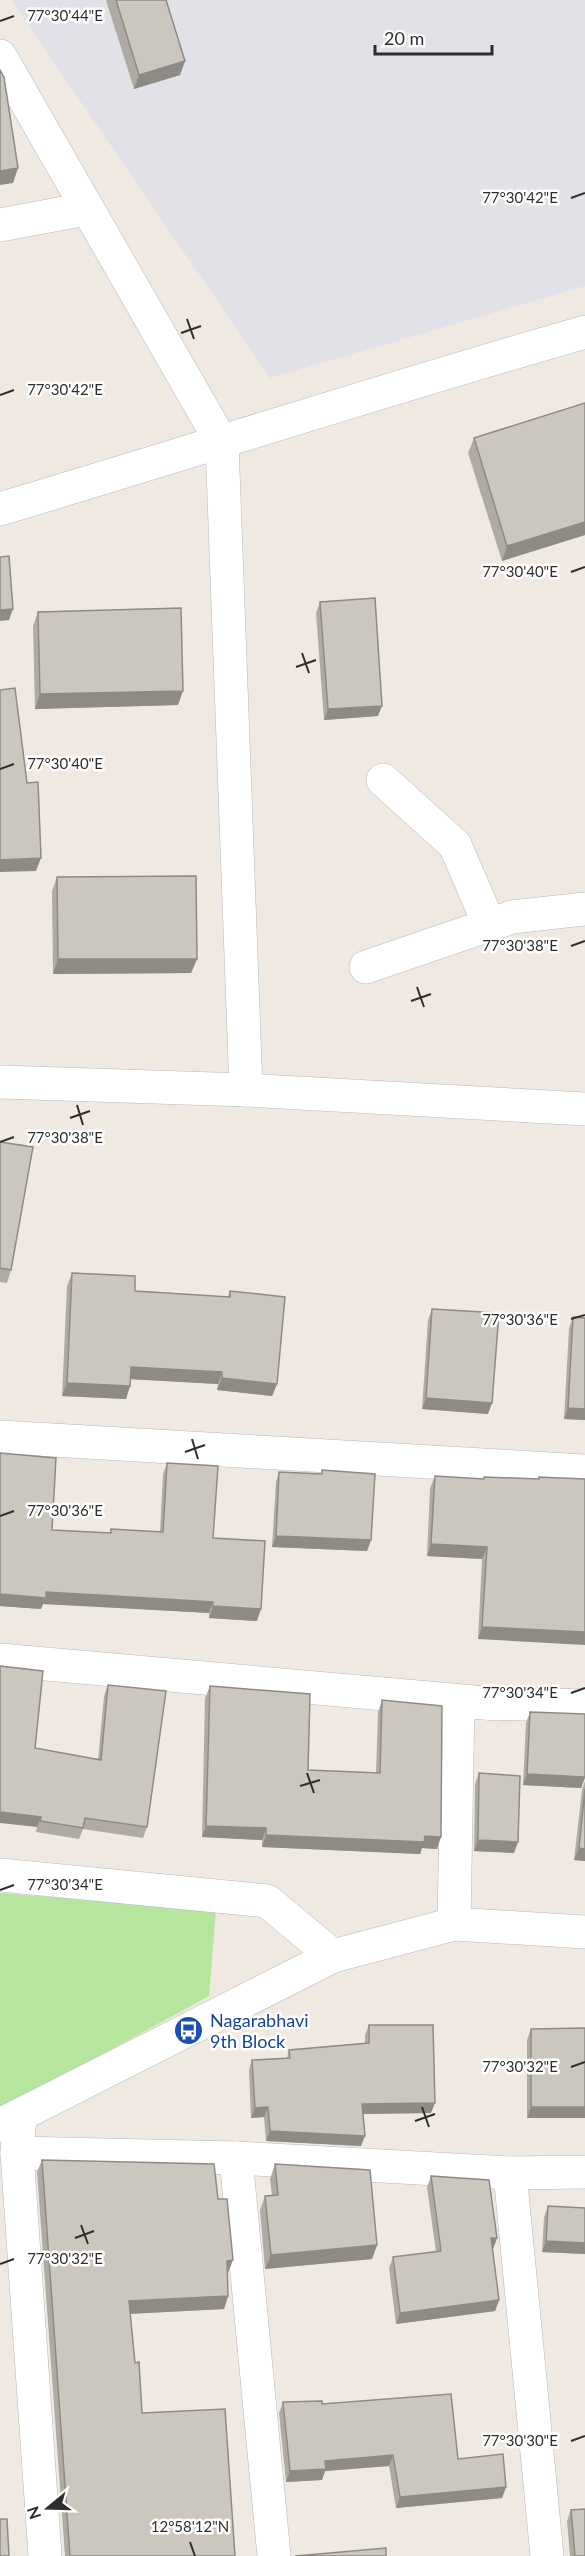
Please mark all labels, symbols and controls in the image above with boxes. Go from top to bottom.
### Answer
text: 77°30'44"E [27,6,103,24]
scale bar [375,18,492,56]
text: 20 m [384,27,424,49]
text: 77°30'42"E [482,188,558,206]
text: 77°30'42"E [27,380,103,398]
text: 77°30'40"E [482,562,558,580]
text: 77°30'40"E [27,754,103,772]
text: 77°30'38"E [482,936,558,954]
text: 77°30'38"E [27,1128,103,1146]
text: 77°30'36"E [482,1310,558,1328]
text: 77°30'36"E [27,1501,103,1519]
text: 77°30'34"E [482,1683,558,1701]
text: 77°30'34"E [27,1875,103,1893]
place label: Nagarabhavi 9th Block [210,2009,309,2052]
bus stop icon: Nagarabhavi 9th Block [173,2014,205,2046]
text: 77°30'32"E [482,2057,558,2075]
text: 77°30'32"E [27,2249,103,2267]
text: 77°30'30"E [482,2431,558,2449]
north arrow [18,2478,78,2538]
text: N [22,2504,44,2522]
text: 12°58'12"N [151,2517,229,2535]

